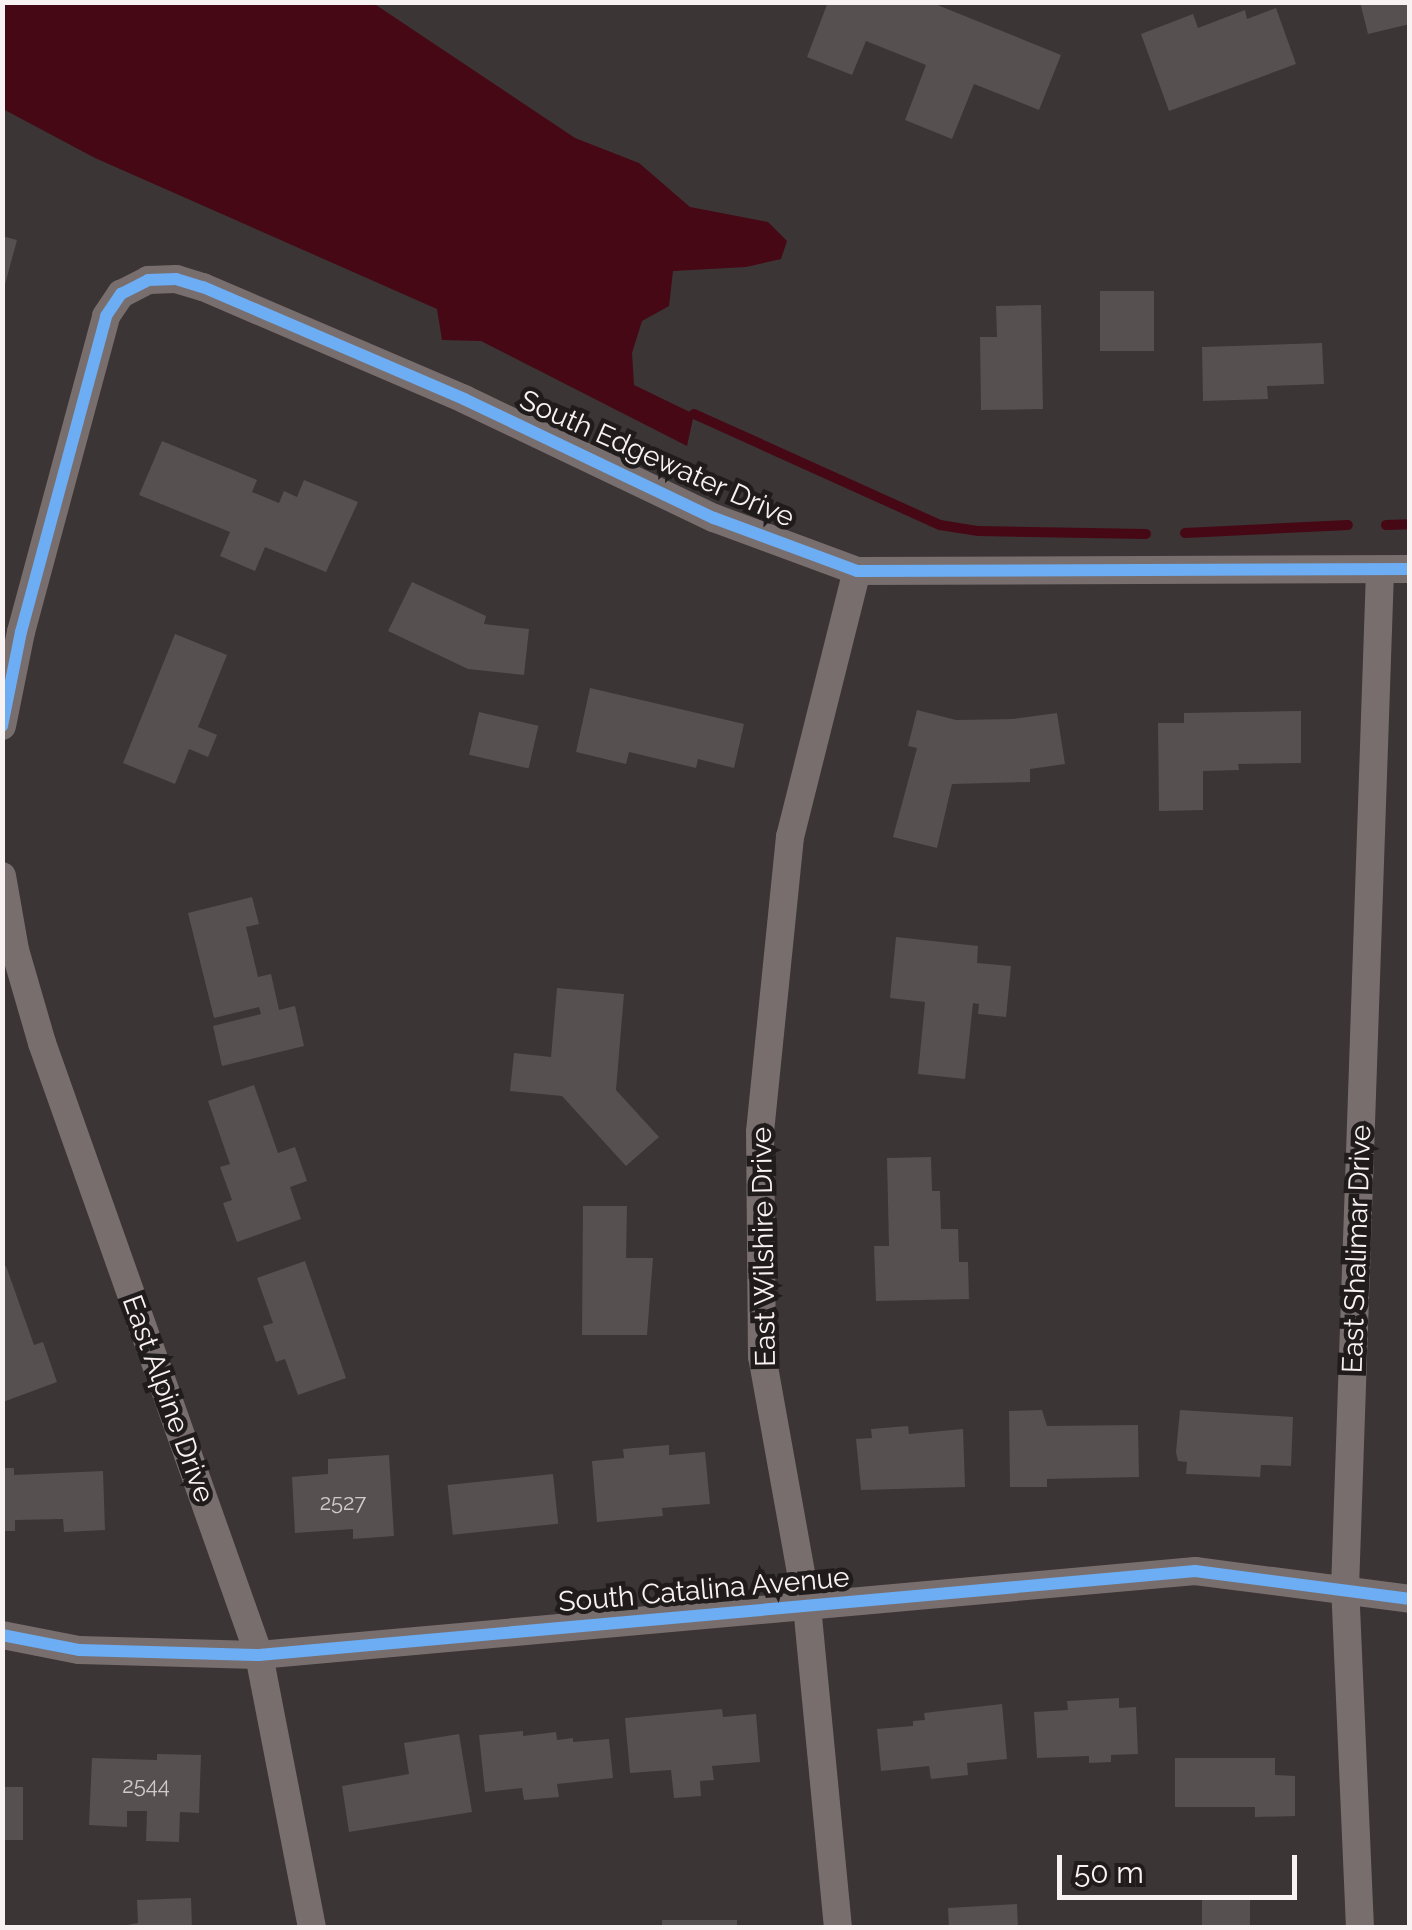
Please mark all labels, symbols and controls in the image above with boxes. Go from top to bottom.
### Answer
street label: South Edgewater Drive [514,383,800,535]
street label: East Shalimar Drive [1336,1124,1378,1374]
street label: East Wilshire Drive [745,1126,783,1368]
street label: East Alpine Drive [115,1290,221,1508]
house number: 2527 [320,1490,366,1516]
street label: South Catalina Avenue [557,1561,851,1619]
house number: 2544 [122,1773,170,1799]
scale bar [1062,1835,1302,1897]
text: 50 m [1074,1855,1144,1890]

